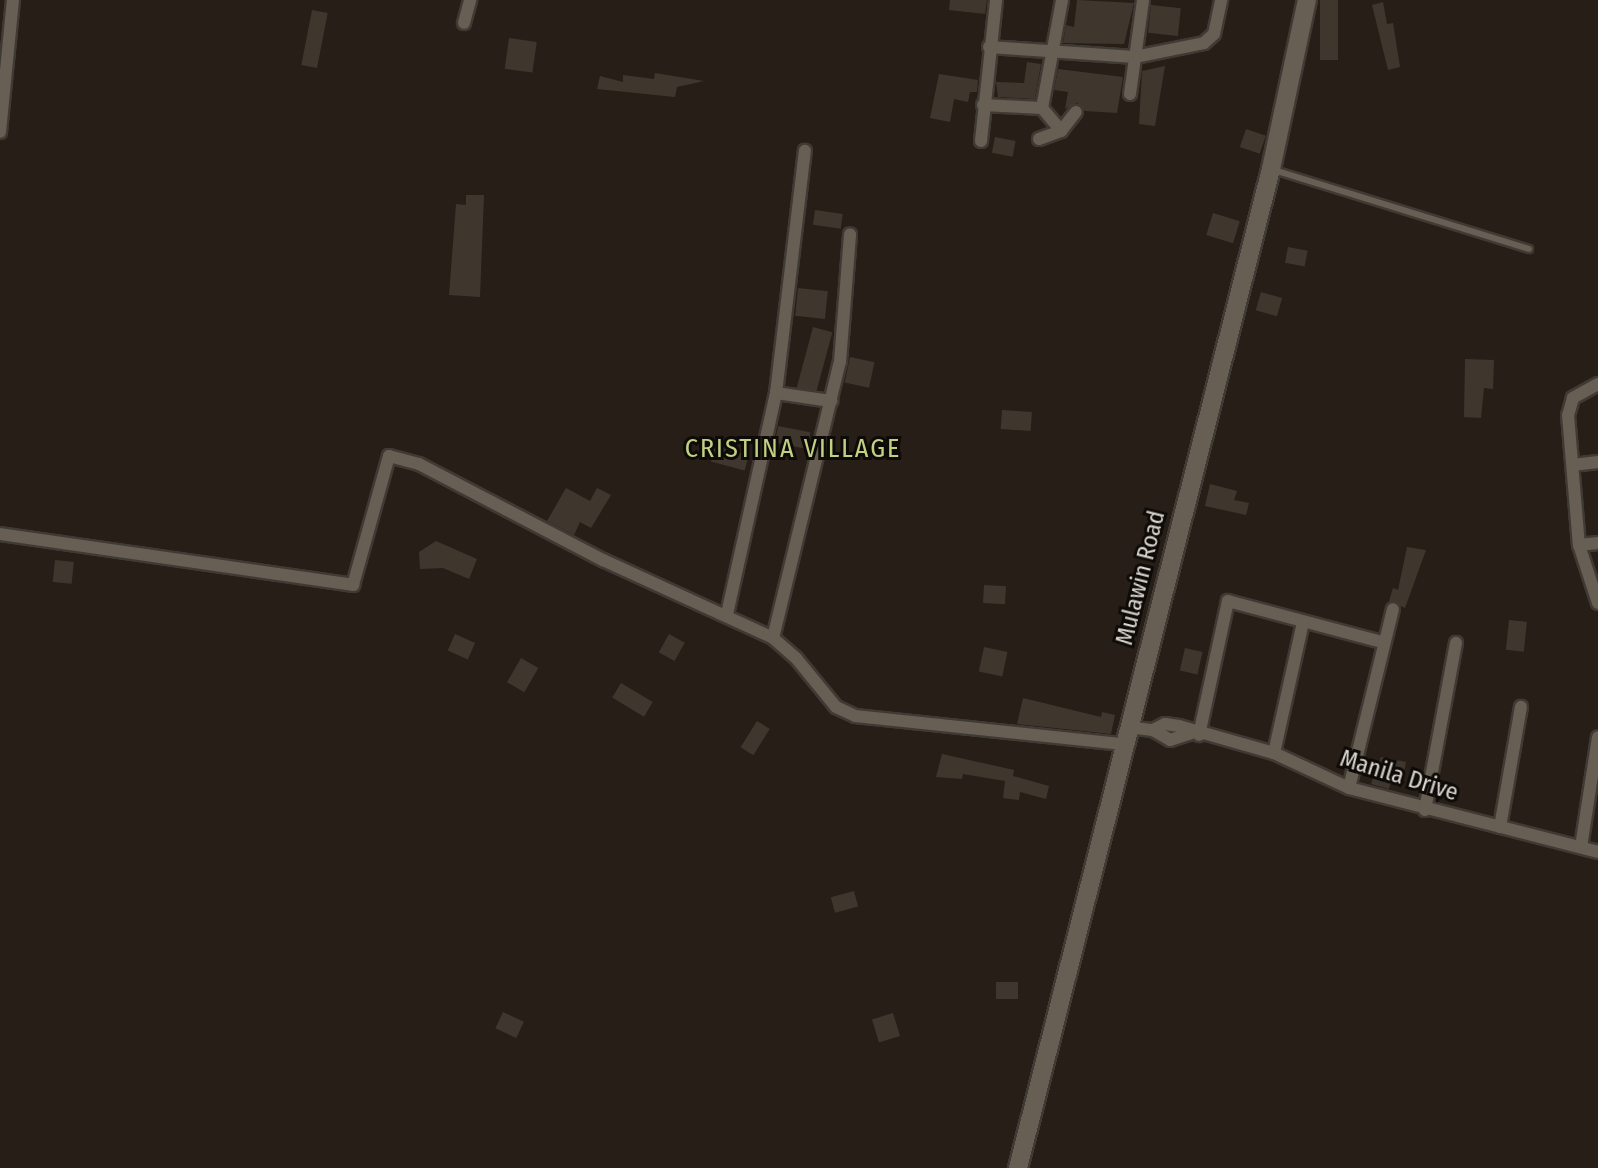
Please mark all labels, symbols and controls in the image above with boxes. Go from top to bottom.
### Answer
district label: CRISTINA VILLAGE [685,433,901,465]
street label: Mulawin Road [1110,508,1172,648]
street label: Manila Drive [1336,744,1462,808]

